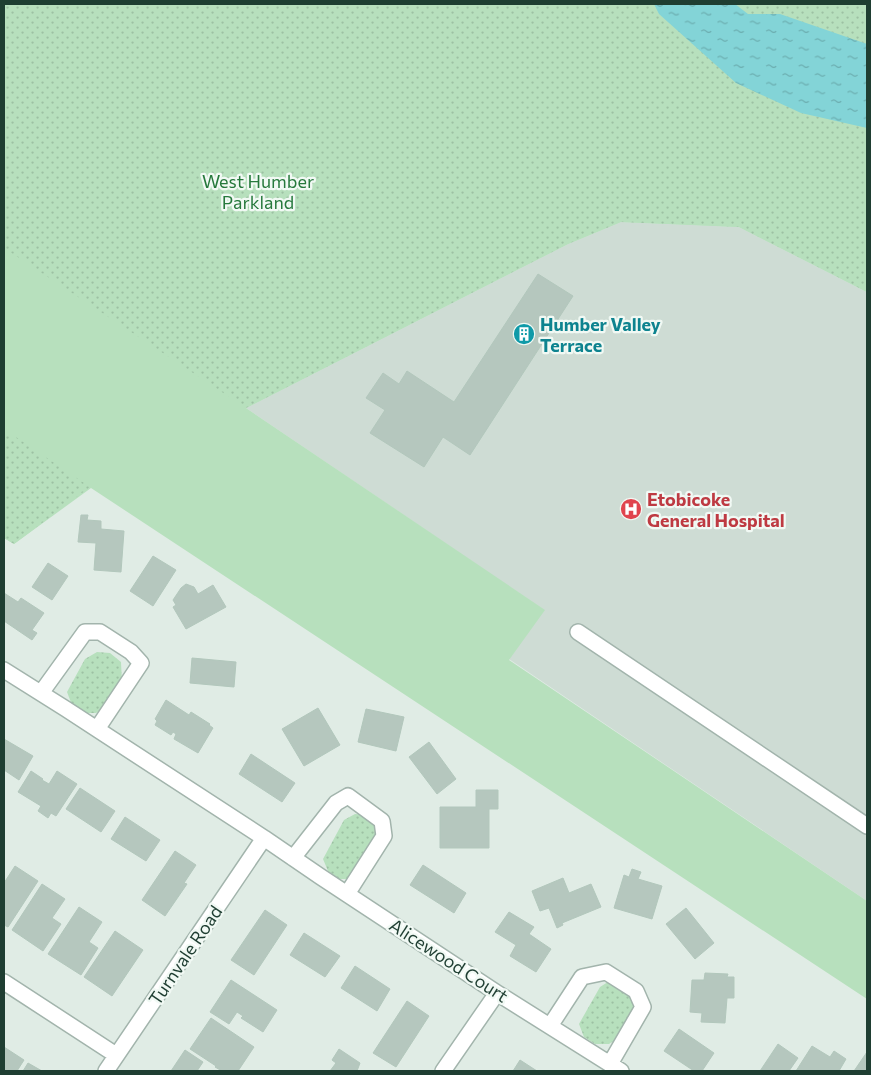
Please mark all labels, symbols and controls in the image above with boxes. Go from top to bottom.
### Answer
park label: West Humber Parkland [202,170,314,213]
place label: Humber Valley Terrace [540,313,661,356]
building icon: Humber Valley Terrace [512,322,536,346]
place label: Etobicoke General Hospital [647,488,785,531]
hospital icon: Etobicoke General Hospital [619,497,643,521]
street label: Turnvale Road [144,901,226,1009]
street label: Alicewood Court [386,913,512,1007]

